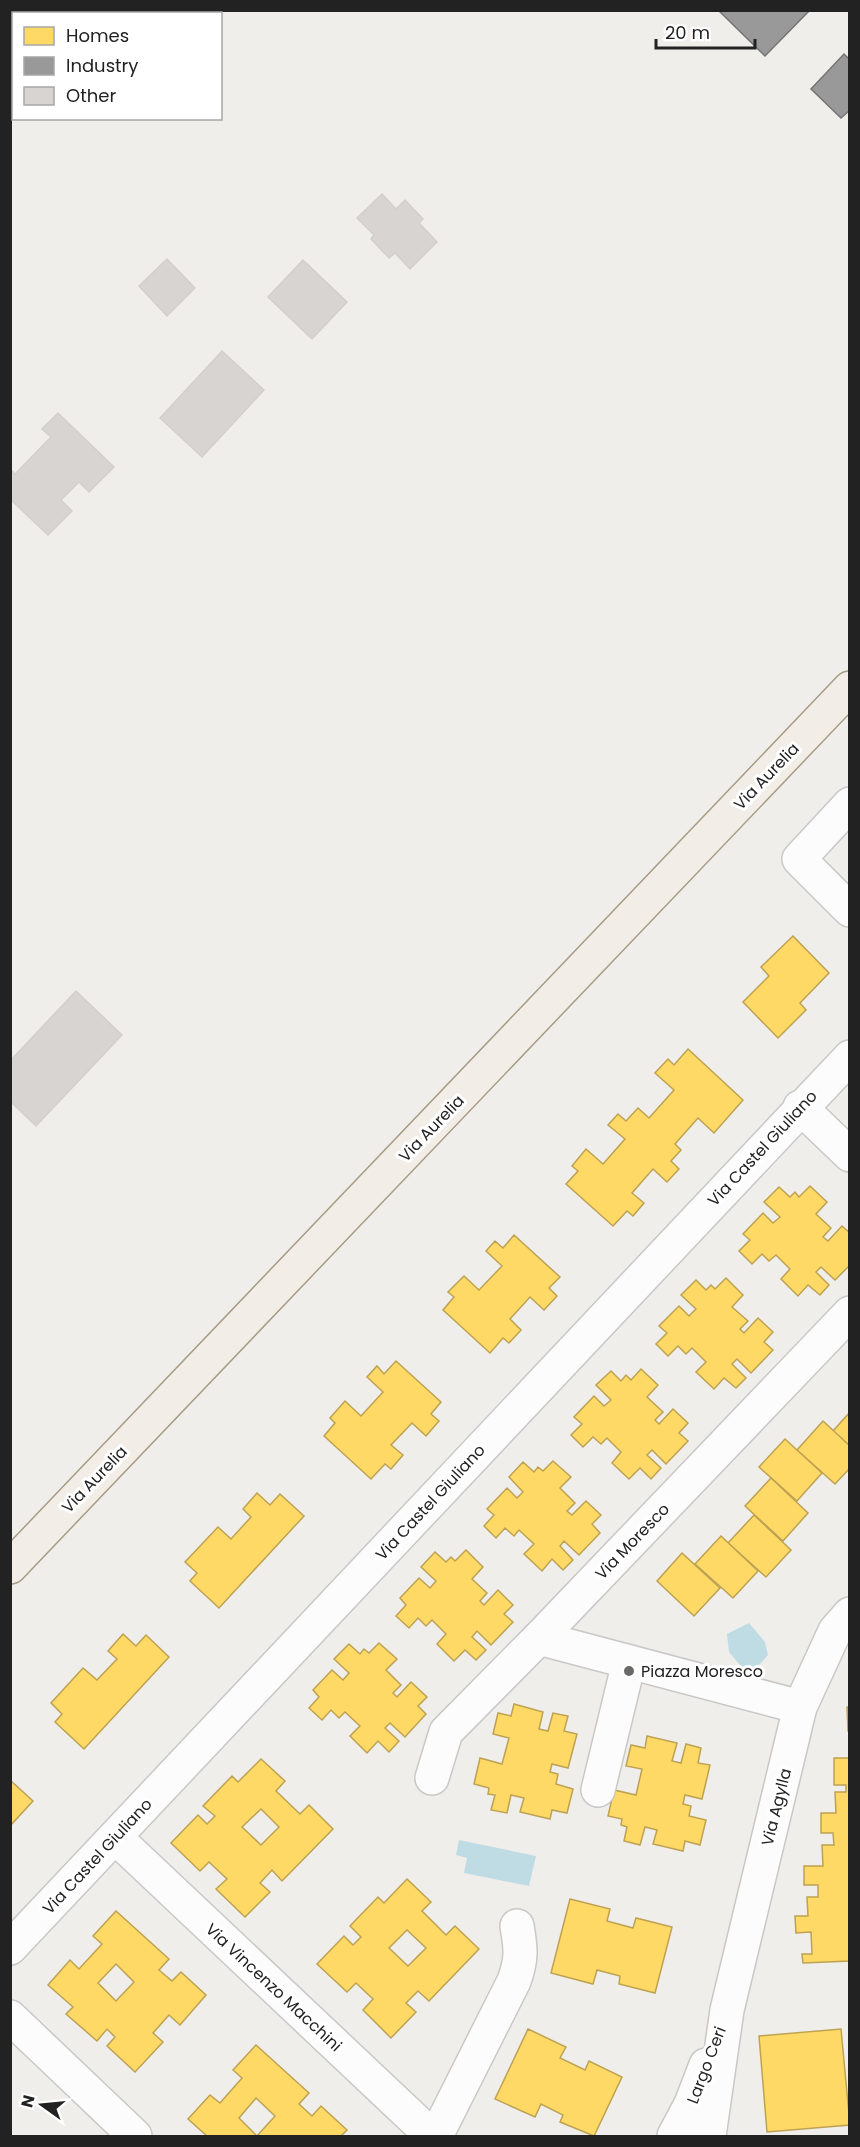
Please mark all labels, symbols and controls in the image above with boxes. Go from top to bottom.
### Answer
legend [12,12,222,120]
scale bar [656,12,755,50]
text: 20 m [665,20,710,45]
text: Homes [66,23,129,48]
text: Industry [66,53,138,78]
text: Other [66,83,116,108]
street label: Via Aurelia [728,738,804,815]
street label: Via Castel Giuliano [702,1085,822,1211]
street label: Via Aurelia [393,1090,469,1167]
street label: Via Castel Giuliano [370,1439,490,1565]
street label: Via Aurelia [56,1441,132,1518]
street label: Via Moresco [590,1498,675,1585]
place label: Piazza Moresco [641,1660,763,1683]
marker: Piazza Moresco [622,1664,636,1678]
street label: Via Agylla [756,1766,797,1848]
street label: Via Castel Giuliano [37,1793,157,1919]
street label: Via Vincenzo Macchini [200,1918,347,2057]
street label: Largo Ceri [681,2023,732,2107]
north arrow [12,2075,72,2135]
text: N [15,2092,41,2110]

